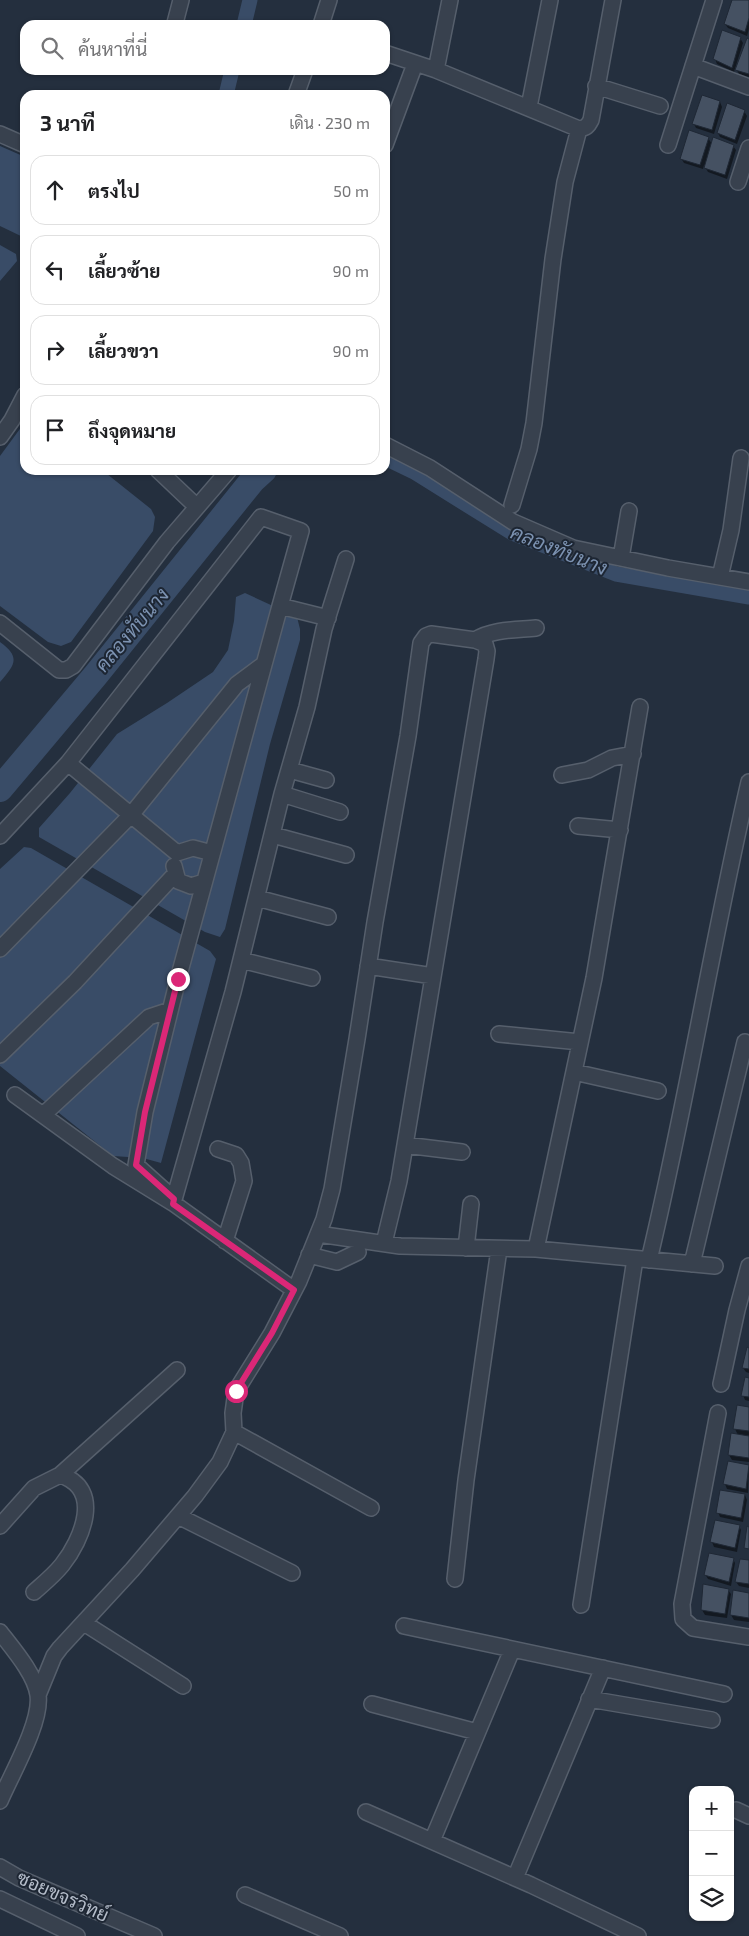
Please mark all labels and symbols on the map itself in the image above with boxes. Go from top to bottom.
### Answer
water label: คลองทับนาง [508,519,611,579]
water label: คลองทับนาง [89,583,173,676]
route end [167,968,190,991]
route start [225,1380,248,1403]
street label: ซอยขจรวิทย์ [14,1865,113,1926]

